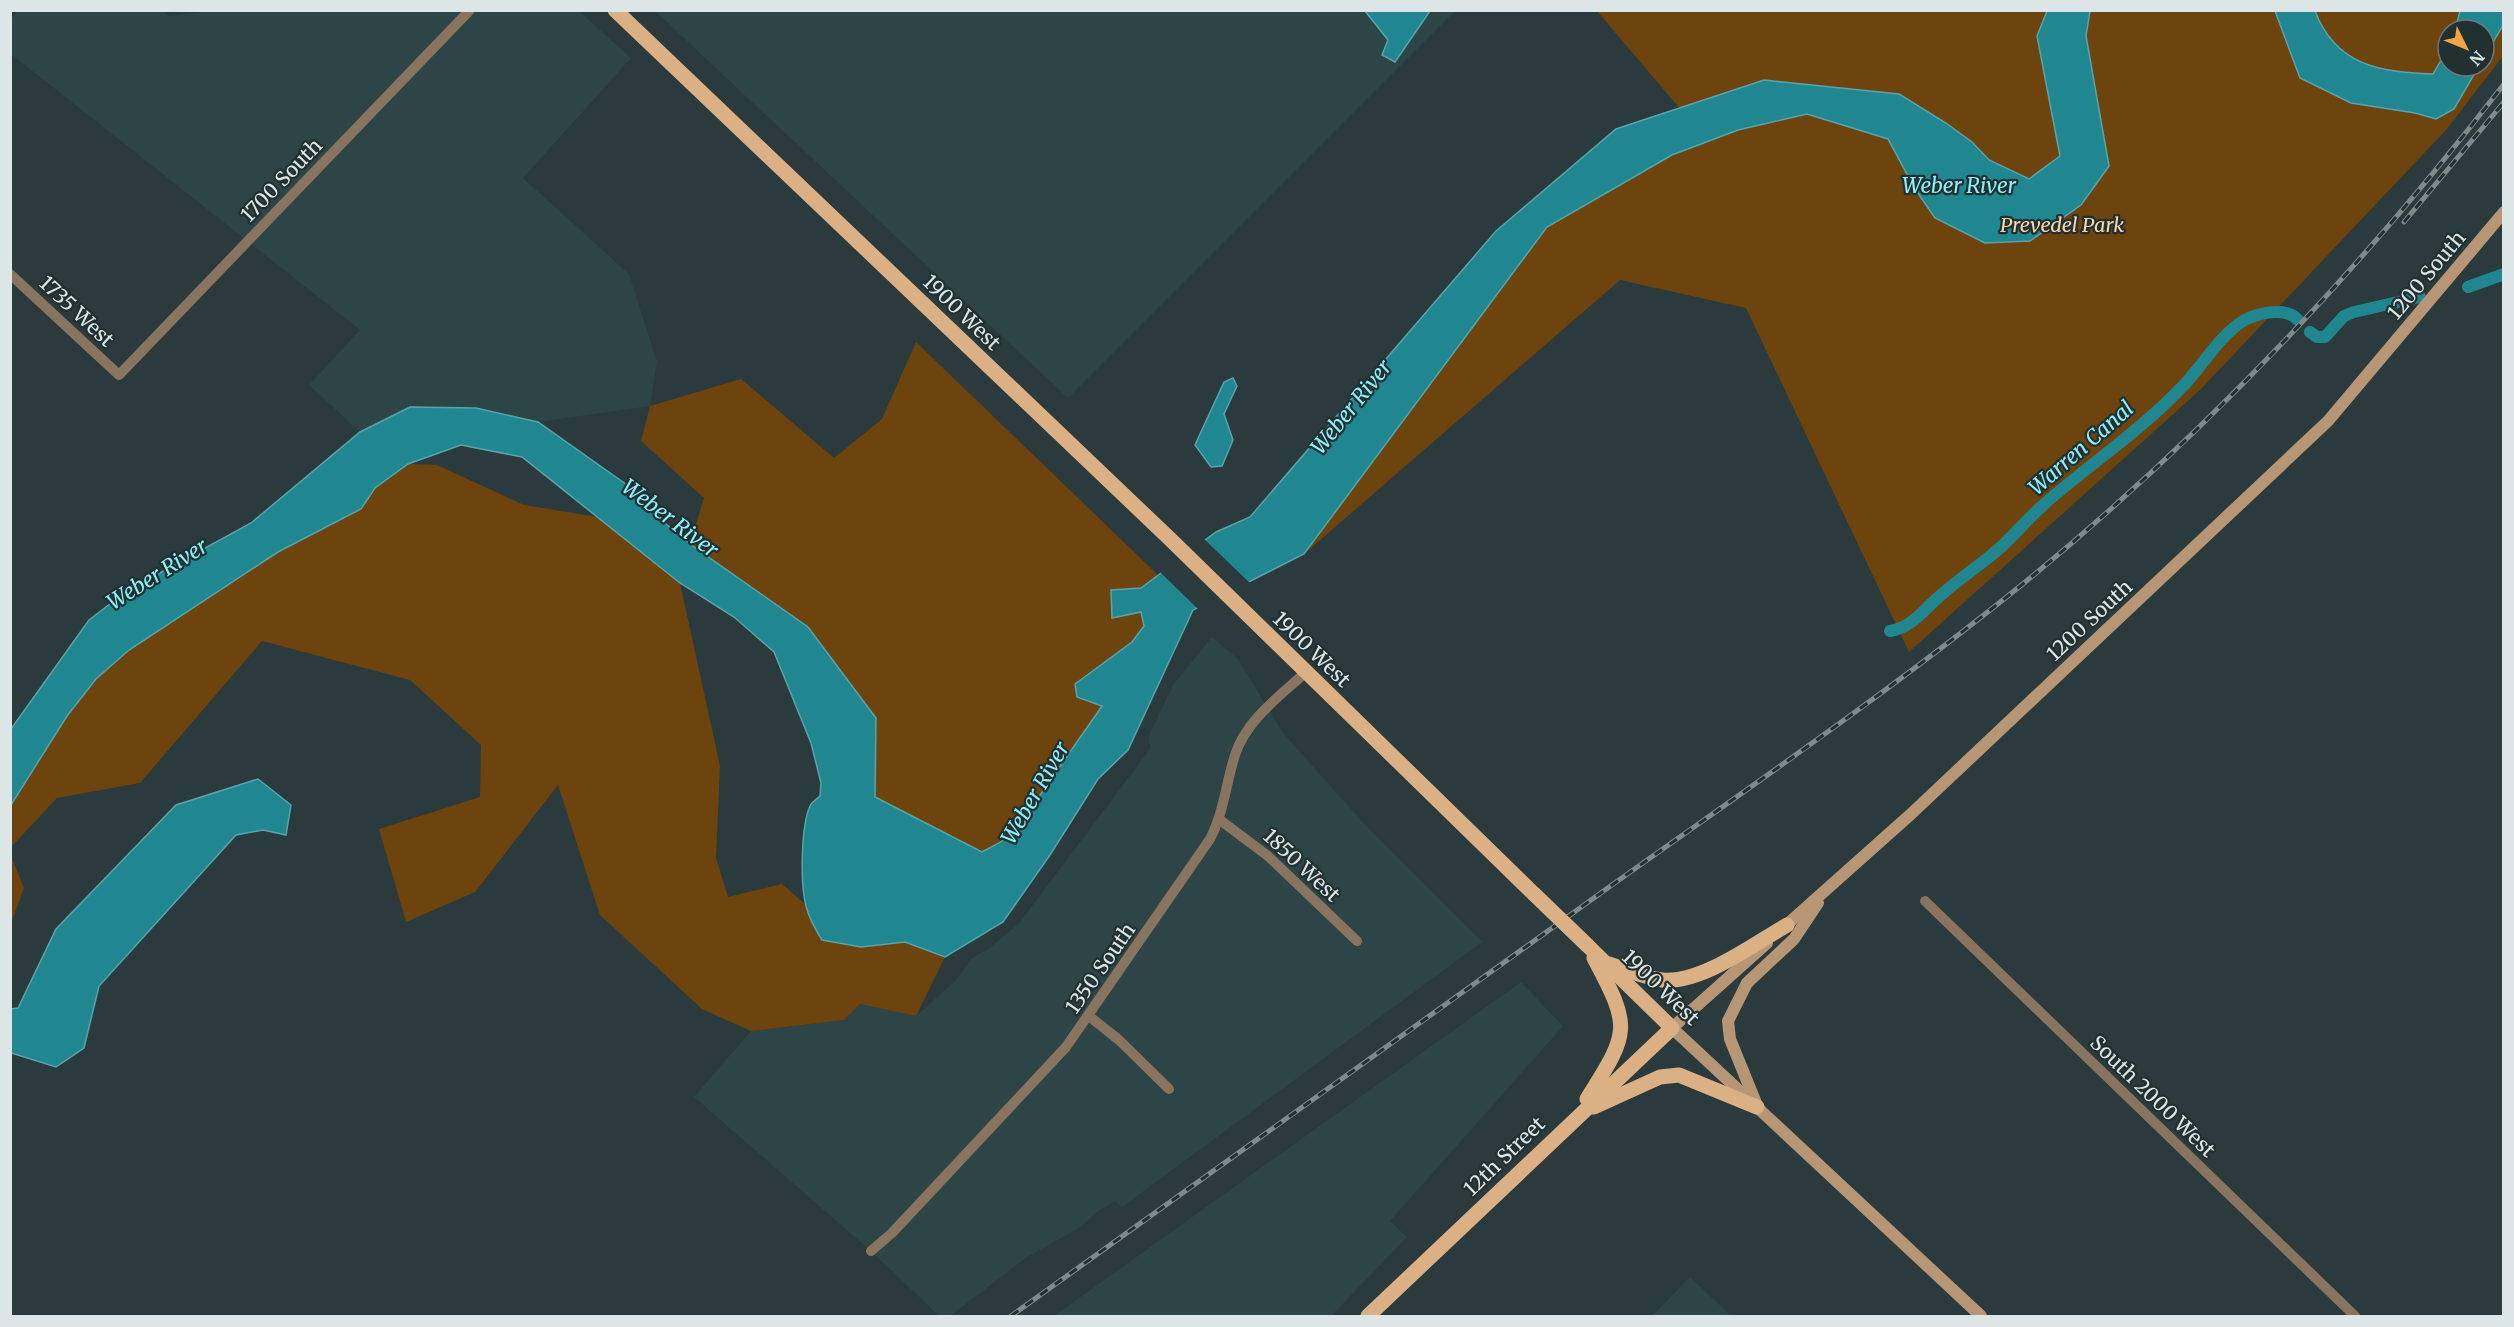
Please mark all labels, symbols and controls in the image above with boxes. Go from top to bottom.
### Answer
north arrow [2436,18,2496,78]
text: N [2465,47,2489,70]
street label: 1700 South [235,133,327,227]
water label: Weber River [1902,172,2017,199]
park label: Prevedel Park [2000,212,2124,237]
street label: 1200 South [2382,226,2470,324]
street label: 1900 West [918,269,1006,355]
street label: 1735 West [34,270,120,352]
water label: Weber River [1305,354,1398,460]
water label: Warren Canal [2023,395,2139,501]
water label: Weber River [616,473,724,563]
water label: Weber River [102,532,213,616]
street label: 1200 South [2041,574,2137,666]
street label: 1900 West [1268,606,1356,692]
water label: Weber River [995,736,1075,849]
street label: 1850 West [1258,823,1346,907]
street label: 1350 South [1060,918,1140,1018]
street label: 1900 West [1617,944,1705,1030]
street label: South 2000 West [2085,1030,2221,1162]
street label: 12th Street [1458,1111,1550,1201]

